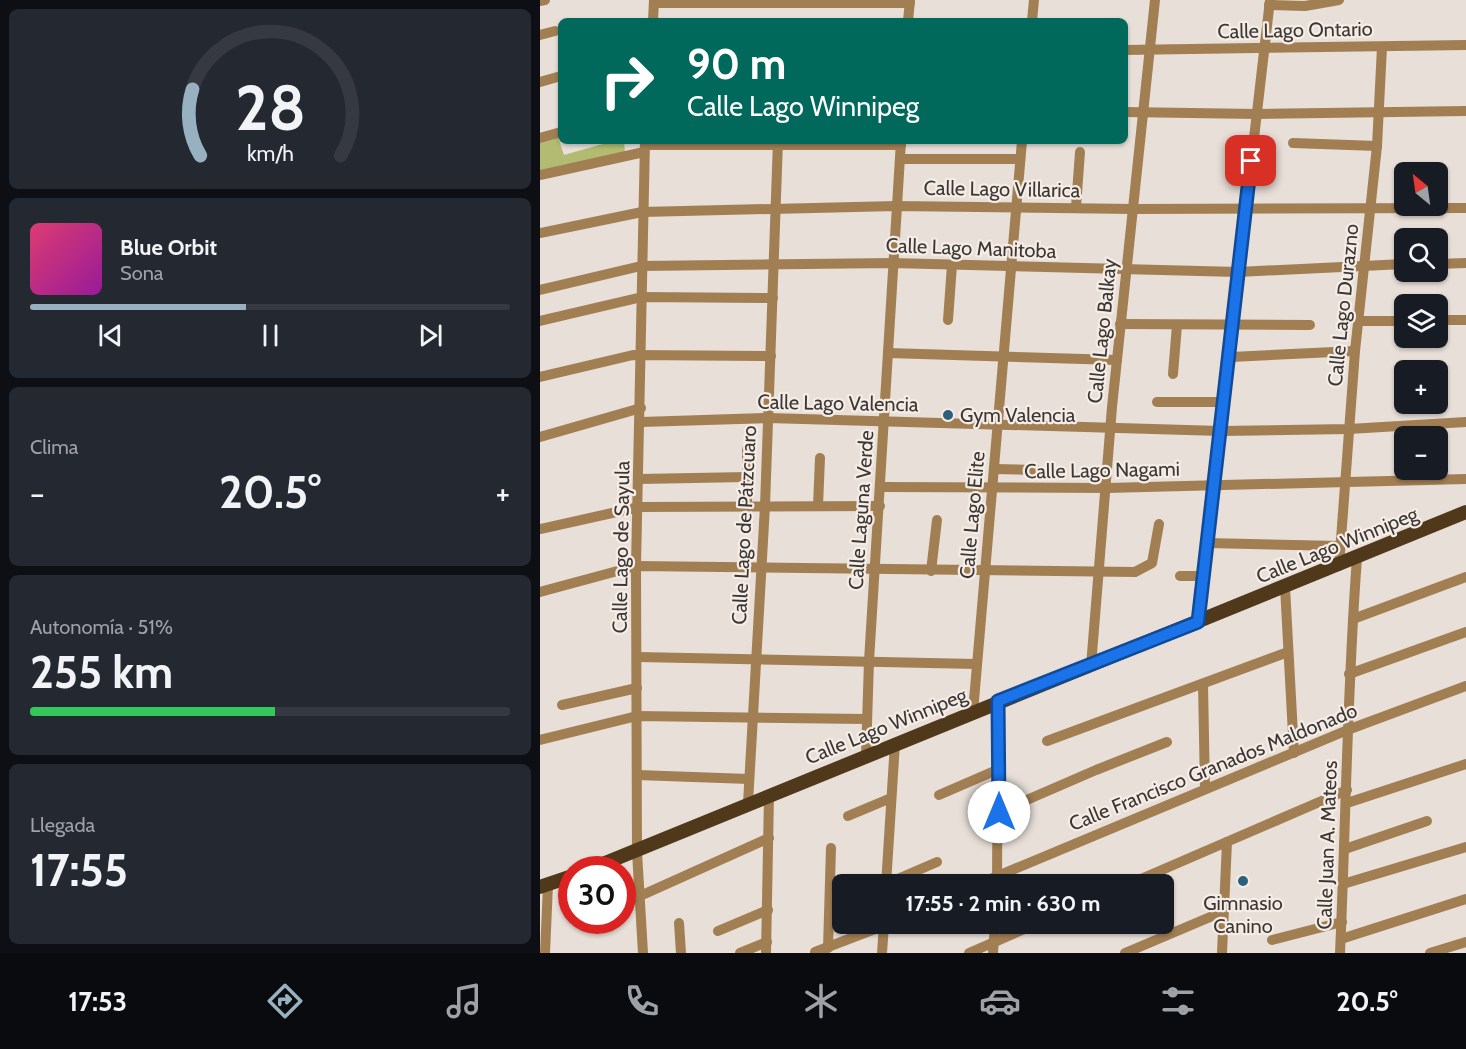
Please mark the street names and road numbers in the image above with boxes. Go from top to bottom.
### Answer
street label: Calle Lago Ontario [1217,17,1373,43]
street label: Calle Lago Villarica [923,176,1081,202]
street label: Calle Lago Durazno [1323,223,1363,387]
street label: Calle Lago Manitoba [885,233,1057,263]
street label: Calle Lago Balkay [1082,257,1122,405]
street label: Calle Lago Valencia [757,390,919,416]
street label: Calle Lago de Pátzcuaro [727,425,761,625]
street label: Calle Laguna Verde [843,429,879,591]
street label: Calle Lago Elite [954,450,990,580]
street label: Calle Lago Nagami [1024,457,1180,483]
street label: Calle Lago de Sayula [607,460,635,634]
street label: Calle Lago Winnipeg [1253,501,1422,588]
street label: Calle Lago Winnipeg [802,682,971,769]
street label: Calle Francisco Granados Maldonado [1065,698,1361,836]
street label: Calle Juan A. Mateos [1312,760,1342,930]

